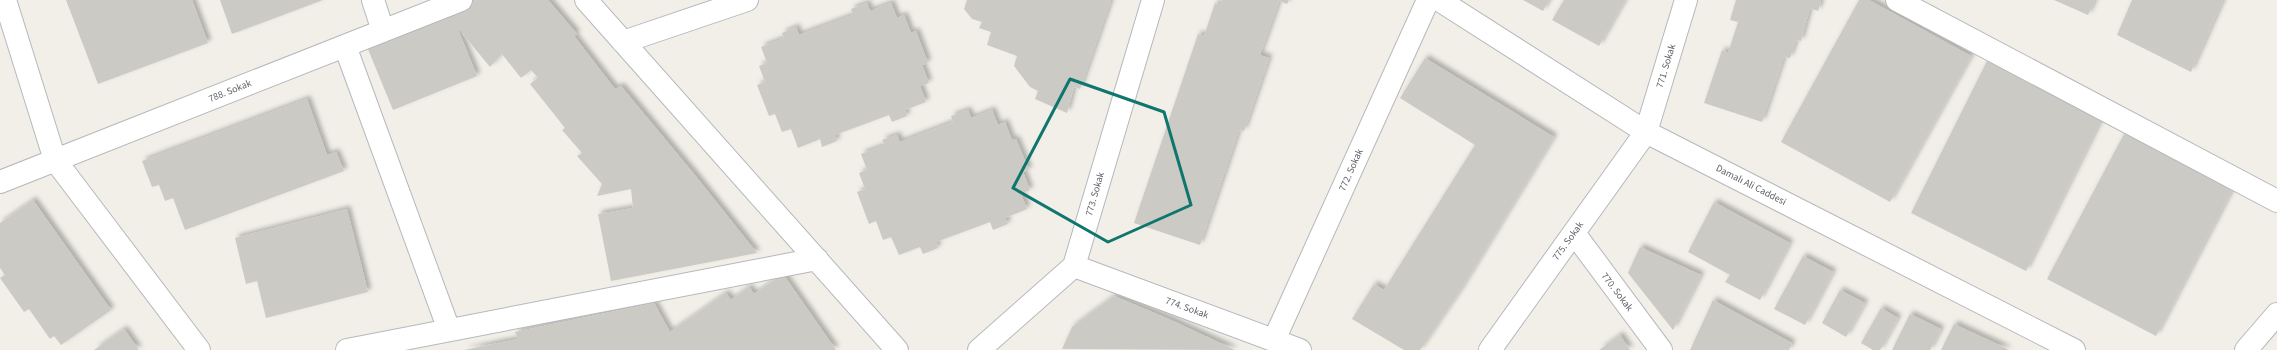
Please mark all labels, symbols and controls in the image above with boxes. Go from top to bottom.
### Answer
street label: 771. Sokak [1653,42,1679,90]
street label: 788. Sokak [207,76,254,106]
street label: 772. Sokak [1335,147,1367,193]
street label: Damalı Ali Caddesi [1713,161,1789,209]
street label: 773. Sokak [1082,170,1108,218]
street label: 775. Sokak [1549,219,1587,263]
street label: 770. Sokak [1598,270,1636,314]
street label: 774. Sokak [1163,294,1211,322]

